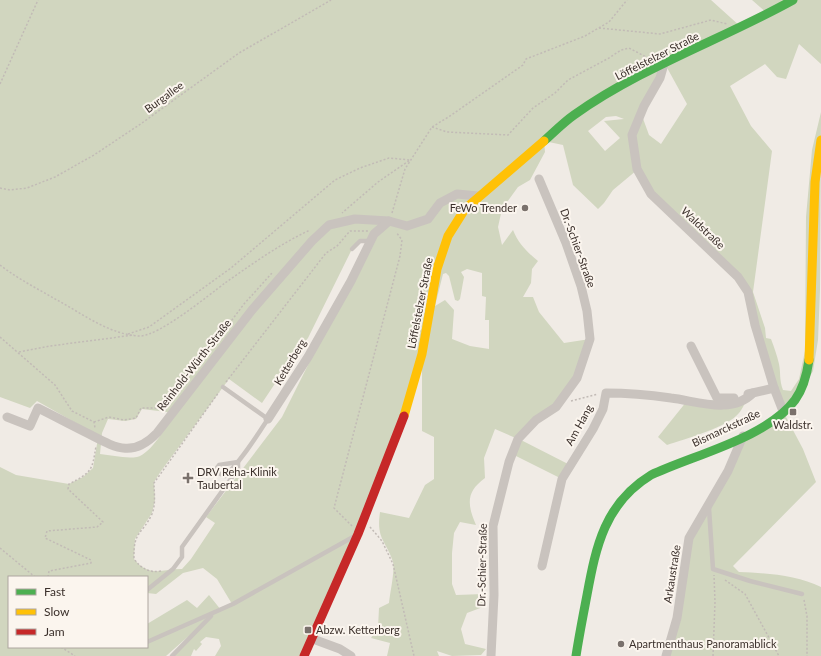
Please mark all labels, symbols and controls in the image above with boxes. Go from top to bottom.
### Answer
street label: Löffelstelzer Straße [613,29,701,82]
street label: Burgallee [142,78,186,115]
place label: FeWo Trender [450,201,517,214]
marker: FeWo Trender [520,203,530,213]
street label: Waldstraße [679,204,728,252]
street label: Dr.-Schier-Straße [558,206,599,289]
street label: Löffelstelzer Straße [404,256,435,350]
street label: Reinhold-Würth-Straße [154,316,234,413]
street label: Ketterberg [271,336,309,387]
street label: Am Hang [562,402,595,448]
street label: Bismarckstraße [690,406,762,449]
marker: Waldstr. [788,407,798,417]
place label: Waldstr. [773,418,813,431]
place label: DRV Reha-Klinik Taubertal [197,465,277,491]
marker: DRV Reha-Klinik Taubertal [182,472,194,484]
street label: Dr.-Schier-Straße [474,523,489,607]
street label: Arkaustraße [660,544,683,604]
legend [8,576,148,648]
text: Fast [44,584,66,599]
text: Slow [44,604,70,619]
place label: Abzw. Ketterberg [316,623,400,636]
text: Jam [44,624,65,639]
marker: Abzw. Ketterberg [303,625,313,635]
place label: Apartmenthaus Panoramablick [629,637,777,650]
marker: Apartmenthaus Panoramablick [616,639,626,649]

